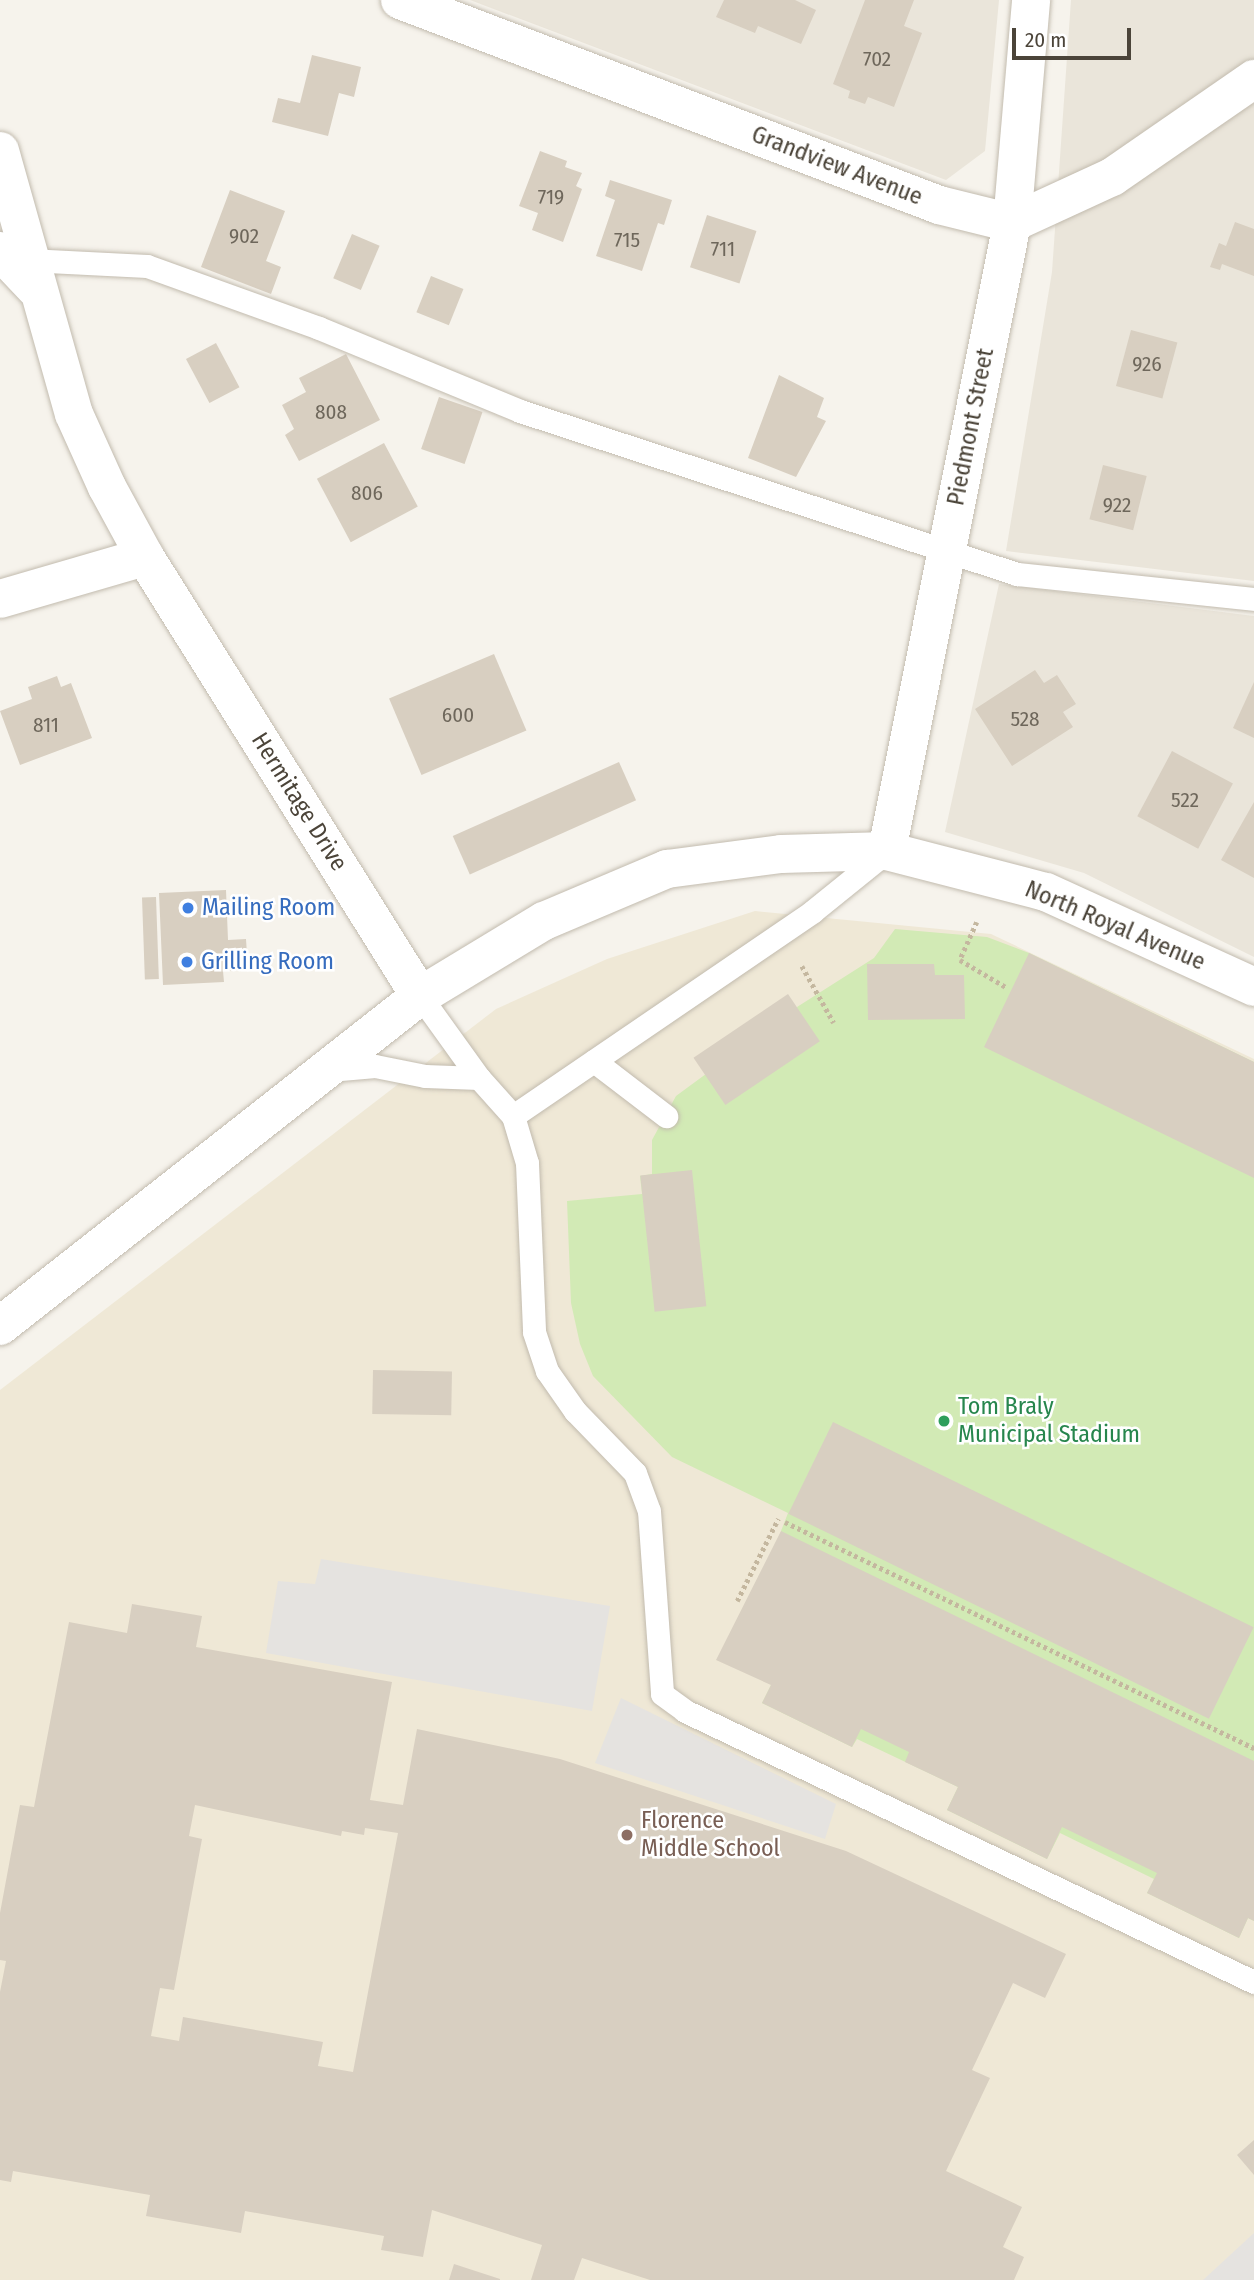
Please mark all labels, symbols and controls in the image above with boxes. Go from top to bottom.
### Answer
scale bar [1016,14,1135,58]
text: 20 m [1025,27,1066,53]
house number: 702 [863,46,891,72]
street label: Grandview Avenue [747,120,927,212]
house number: 719 [538,184,564,210]
house number: 902 [229,223,259,249]
house number: 715 [614,227,640,253]
house number: 711 [711,236,735,262]
street label: Piedmont Street [942,346,1000,508]
house number: 926 [1132,351,1162,377]
house number: 808 [315,399,347,425]
house number: 806 [351,480,383,506]
house number: 922 [1103,492,1131,518]
house number: 600 [442,702,474,728]
house number: 528 [1010,706,1040,732]
house number: 811 [33,712,59,738]
street label: Hermitage Drive [245,728,353,876]
house number: 522 [1171,787,1199,813]
street label: North Royal Avenue [1021,875,1209,977]
place label: Mailing Room [202,894,335,922]
marker: Mailing Room [180,900,196,916]
place label: Grilling Room [201,948,334,976]
marker: Grilling Room [179,954,195,970]
place label: Tom Braly Municipal Stadium [958,1393,1140,1449]
marker: Tom Braly Municipal Stadium [936,1413,952,1429]
place label: Florence Middle School [641,1807,780,1863]
marker: Florence Middle School [619,1827,635,1843]

